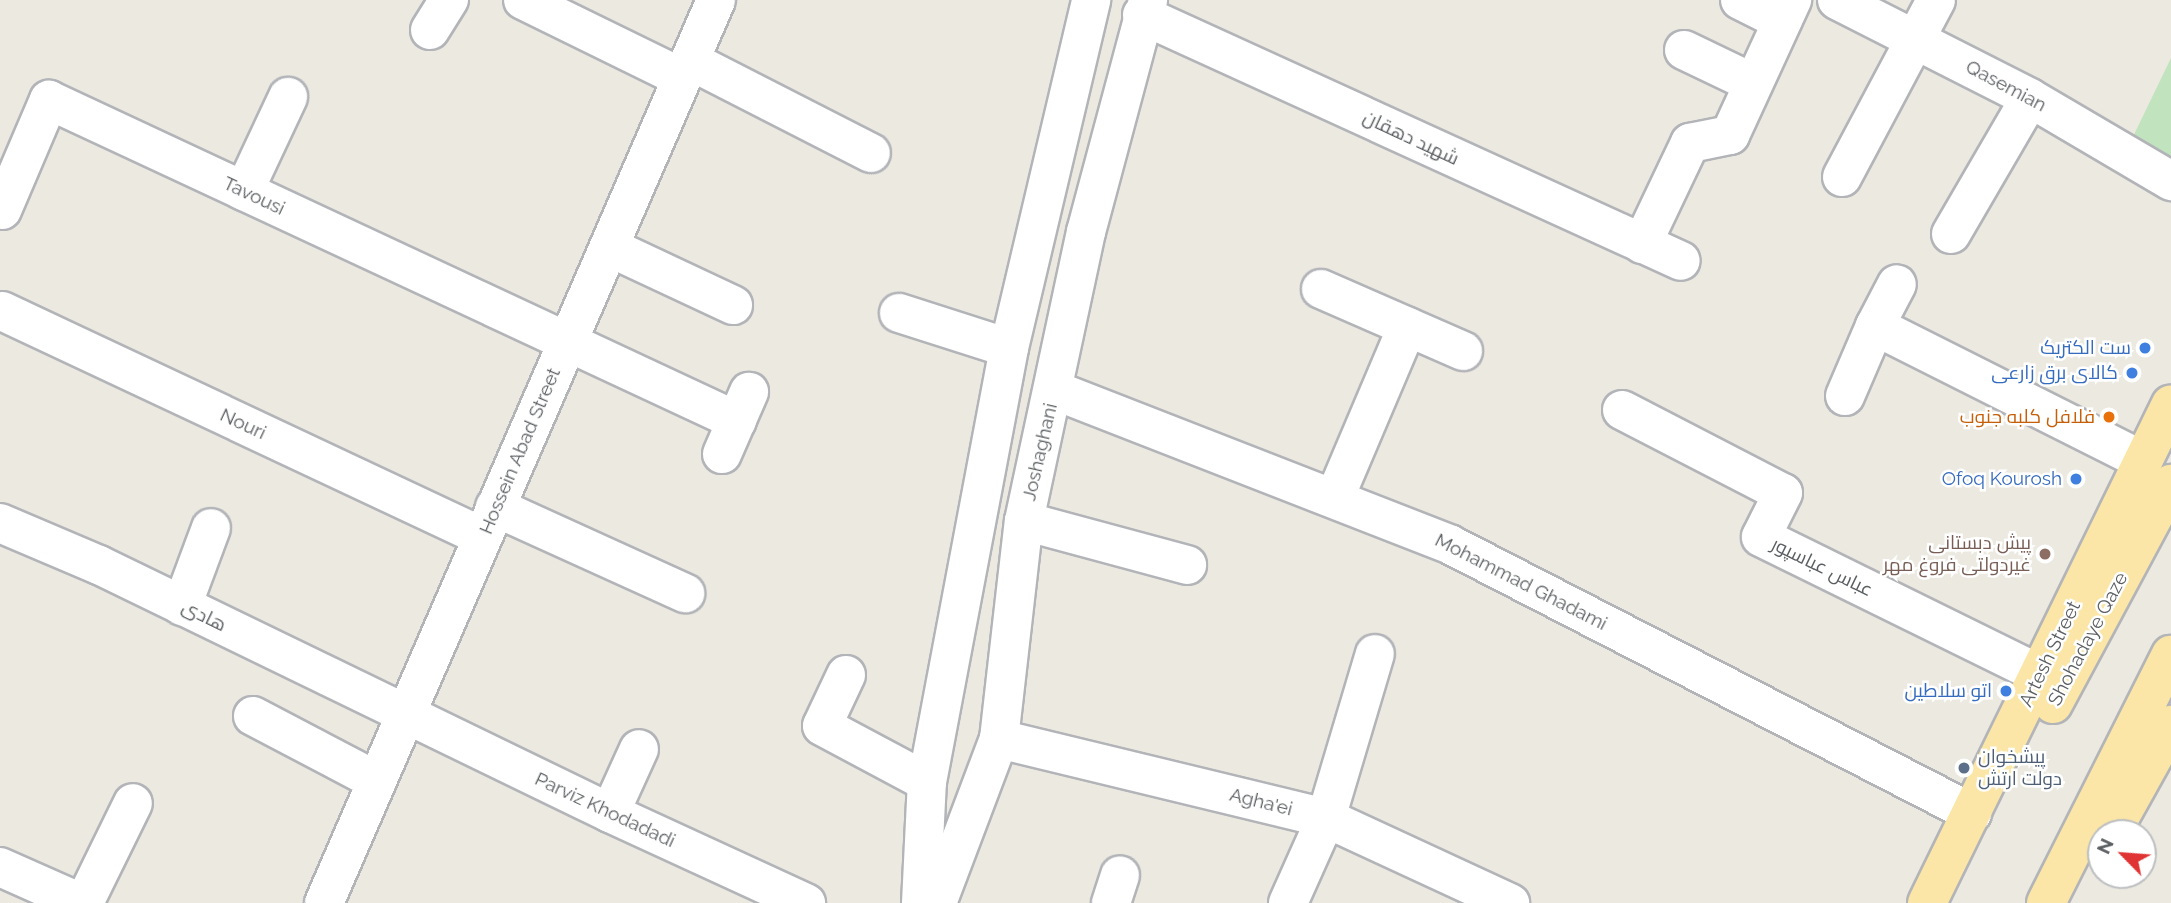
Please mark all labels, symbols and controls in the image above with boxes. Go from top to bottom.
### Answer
street label: Qasemian [1962,55,2050,117]
street label: شهید دهقان [1359,106,1463,170]
street label: Tavousi [220,172,288,220]
place label: ست الکتریک [2040,337,2131,359]
marker: ست الکتریک [2137,340,2153,356]
place label: کالای برق زارعی [1991,362,2118,384]
street label: Hossein Abad Street [475,364,565,538]
marker: کالای برق زارعی [2124,365,2140,381]
street label: Joshaghani [1018,401,1062,503]
street label: Nouri [216,404,270,444]
place label: فلافل کلبه جنوب [1960,406,2095,428]
marker: فلافل کلبه جنوب [2101,409,2117,425]
place label: Ofoq Kourosh [1942,468,2062,490]
marker: Ofoq Kourosh [2068,471,2084,487]
street label: Mohammad Ghadami [1431,529,1611,635]
place label: پیش دبستانی غیردولتی فروغ مهر [1883,532,2031,576]
street label: عباس عباسپور [1768,533,1876,601]
marker: پیش دبستانی غیردولتی فروغ مهر [2037,546,2053,562]
street label: Shohadaye Qaze [2043,568,2133,710]
street label: هادی [178,595,230,637]
street label: Artesh Street [2015,597,2085,711]
place label: اتو سلاطین [1905,680,1992,702]
marker: اتو سلاطین [1998,683,2014,699]
place label: پیشخوان دولت ارتش [1978,746,2062,790]
marker: پیشخوان دولت ارتش [1956,760,1972,776]
street label: Parviz Khodadadi [531,768,679,852]
street label: Agha'ei [1227,783,1295,821]
north arrow [2087,819,2157,889]
text: N [2092,835,2118,857]

